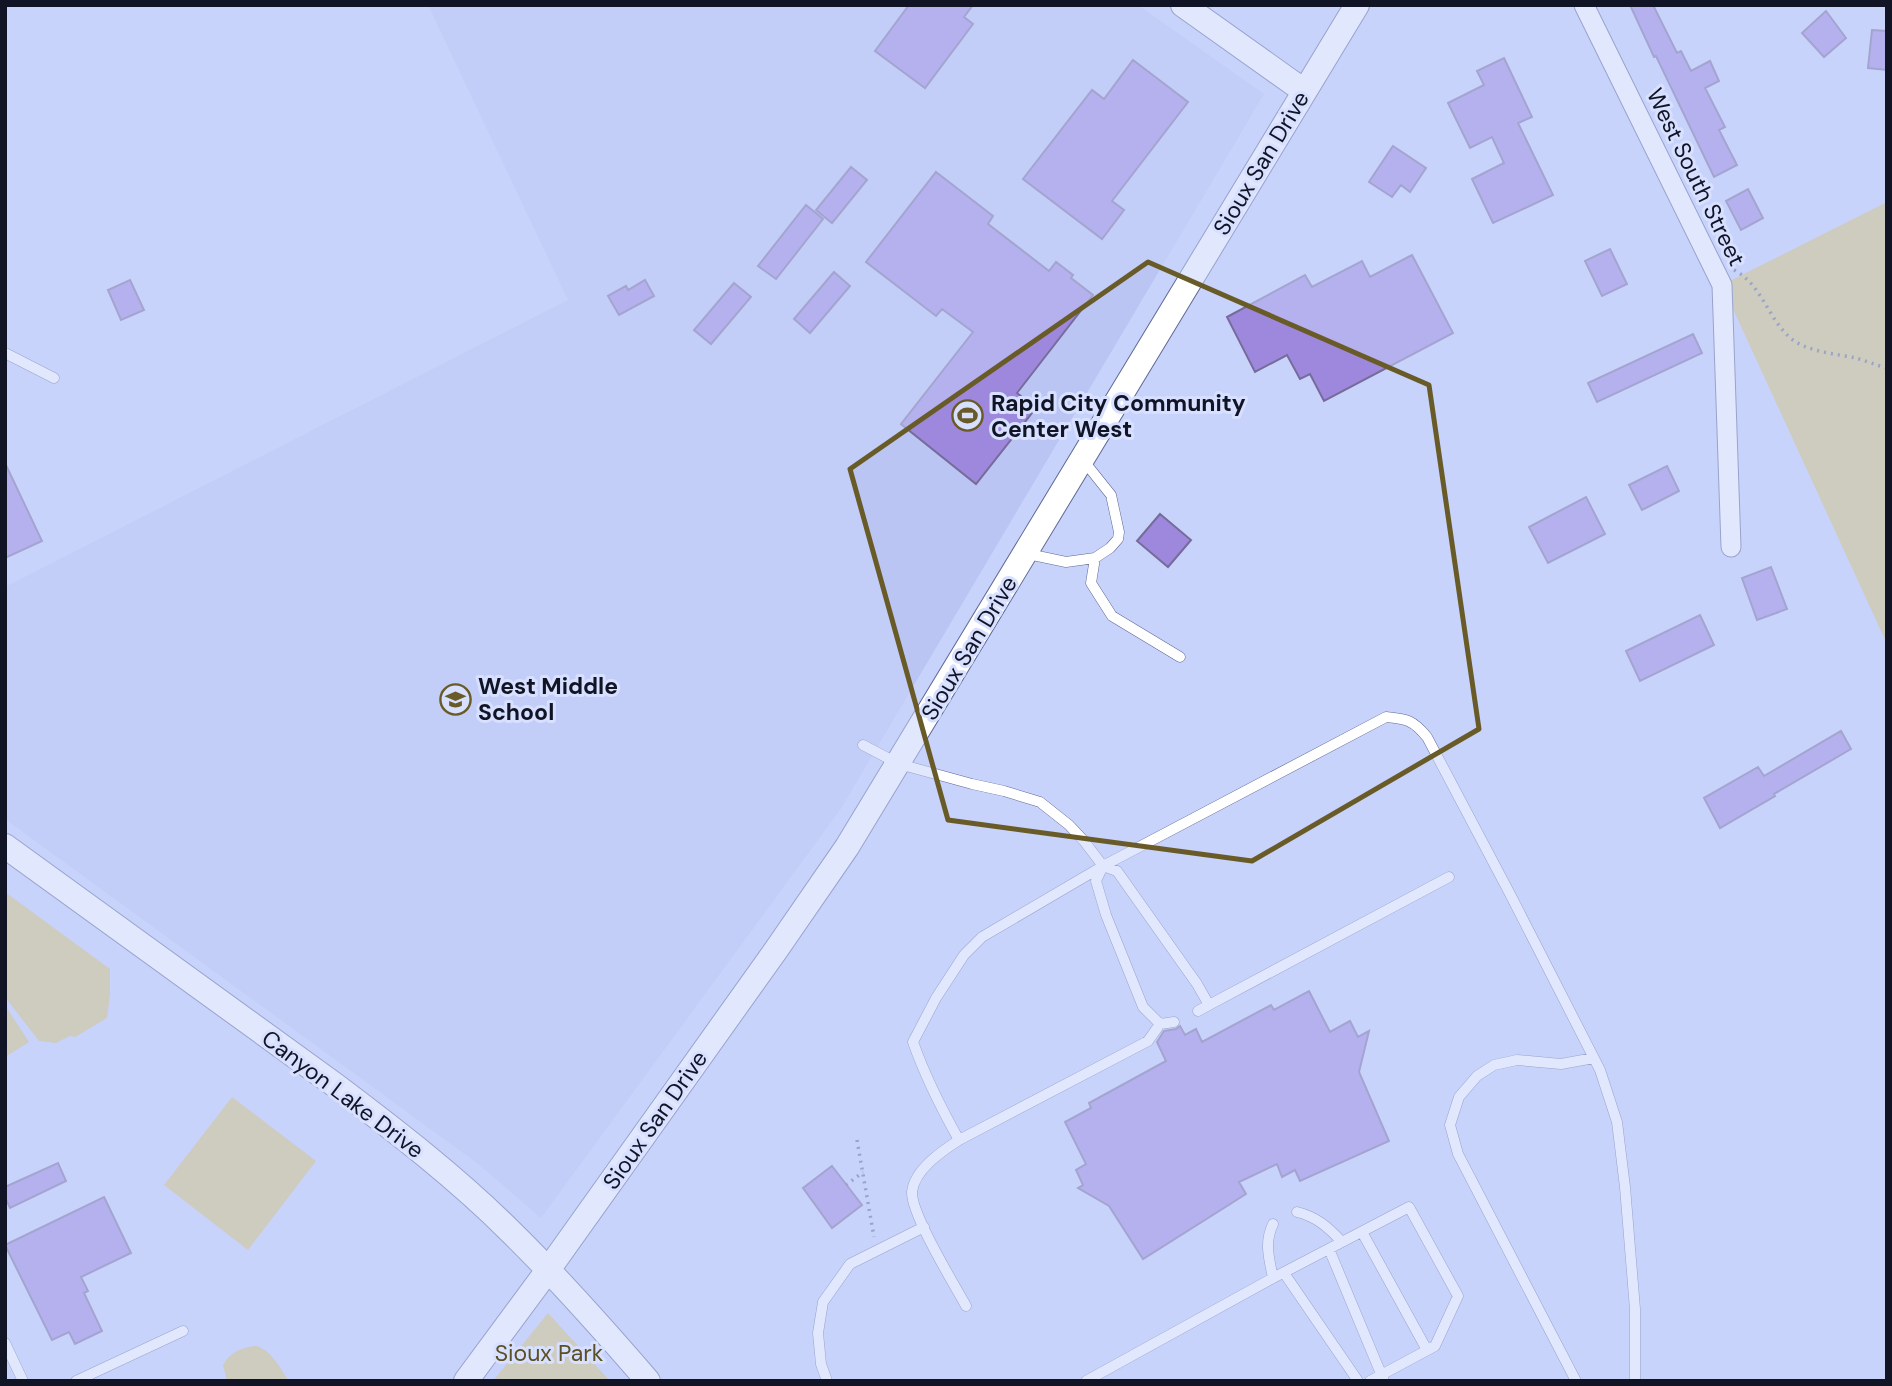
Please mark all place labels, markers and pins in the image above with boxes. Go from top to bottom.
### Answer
place label: Rapid City Community Center West [991,388,1246,444]
sports icon: Rapid City Community Center West [951,399,985,433]
place label: West Middle School [478,671,618,727]
school or university icon: West Middle School [438,682,472,716]

